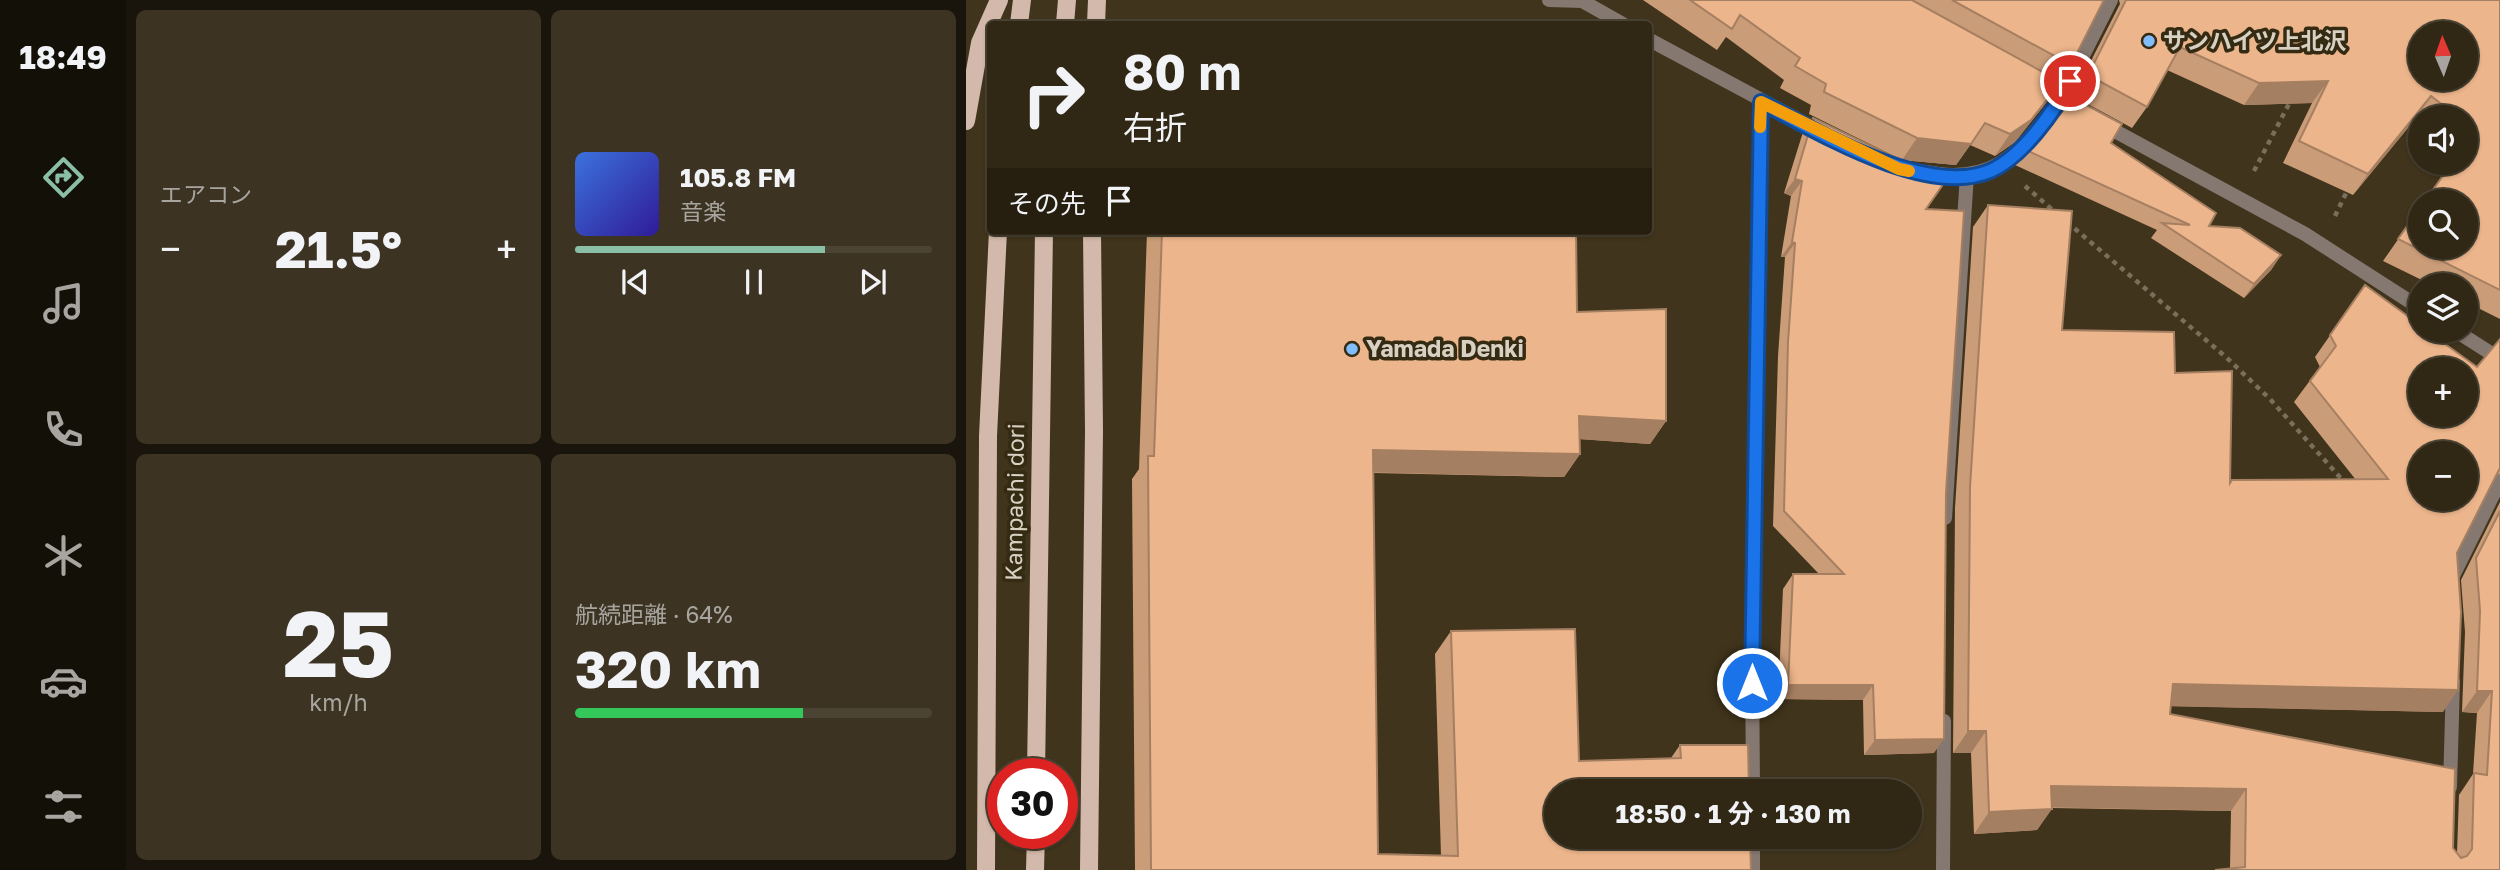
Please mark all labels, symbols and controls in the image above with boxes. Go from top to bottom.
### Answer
north arrow [2408,21,2478,91]
map controls [2408,21,2478,511]
place label: サンハイツ上北沢 [2163,26,2347,54]
marker: サンハイツ上北沢 [2141,33,2157,49]
text: 18:49 [19,38,107,76]
text: 80 m [1123,42,1241,101]
icon: right [1008,49,1099,140]
pin [2040,51,2100,111]
icon: arrive [2051,62,2089,100]
button: sound [2408,105,2478,175]
text: 右折 [1123,108,1187,146]
icon: directions [39,153,88,202]
text: 105.8 FM [680,162,796,193]
text: エアコン [160,180,252,208]
icon: arrive [1100,182,1138,220]
text: その先 [1008,188,1086,219]
button: search [2408,189,2478,259]
text: 音楽 [680,197,726,225]
text: 21.5° [275,217,402,279]
text: − [160,226,181,271]
text: + [496,226,517,271]
icon: previous [616,263,654,301]
icon: pause [735,263,773,301]
icon: next [854,263,892,301]
button: layers [2408,273,2478,343]
icon: music [39,279,88,328]
place label: Yamada Denki [1366,334,1524,362]
marker: Yamada Denki [1344,341,1360,357]
button: + [2408,357,2478,427]
icon: phone [39,405,88,454]
street label: Kampachi dori [999,423,1029,581]
button: − [2408,441,2478,511]
icon: climate [39,531,88,580]
text: 25 [283,588,394,697]
text: 航続距離 · 64% [575,600,733,628]
text: 320 km [575,637,761,699]
position arrow [1715,646,1789,720]
icon: car [39,657,88,706]
text: km/h [309,688,368,716]
speed limit sign: 30 [987,758,1078,849]
icon: filters [39,782,88,831]
text: 18:50 · 1 分 · 130 m [1615,798,1851,829]

